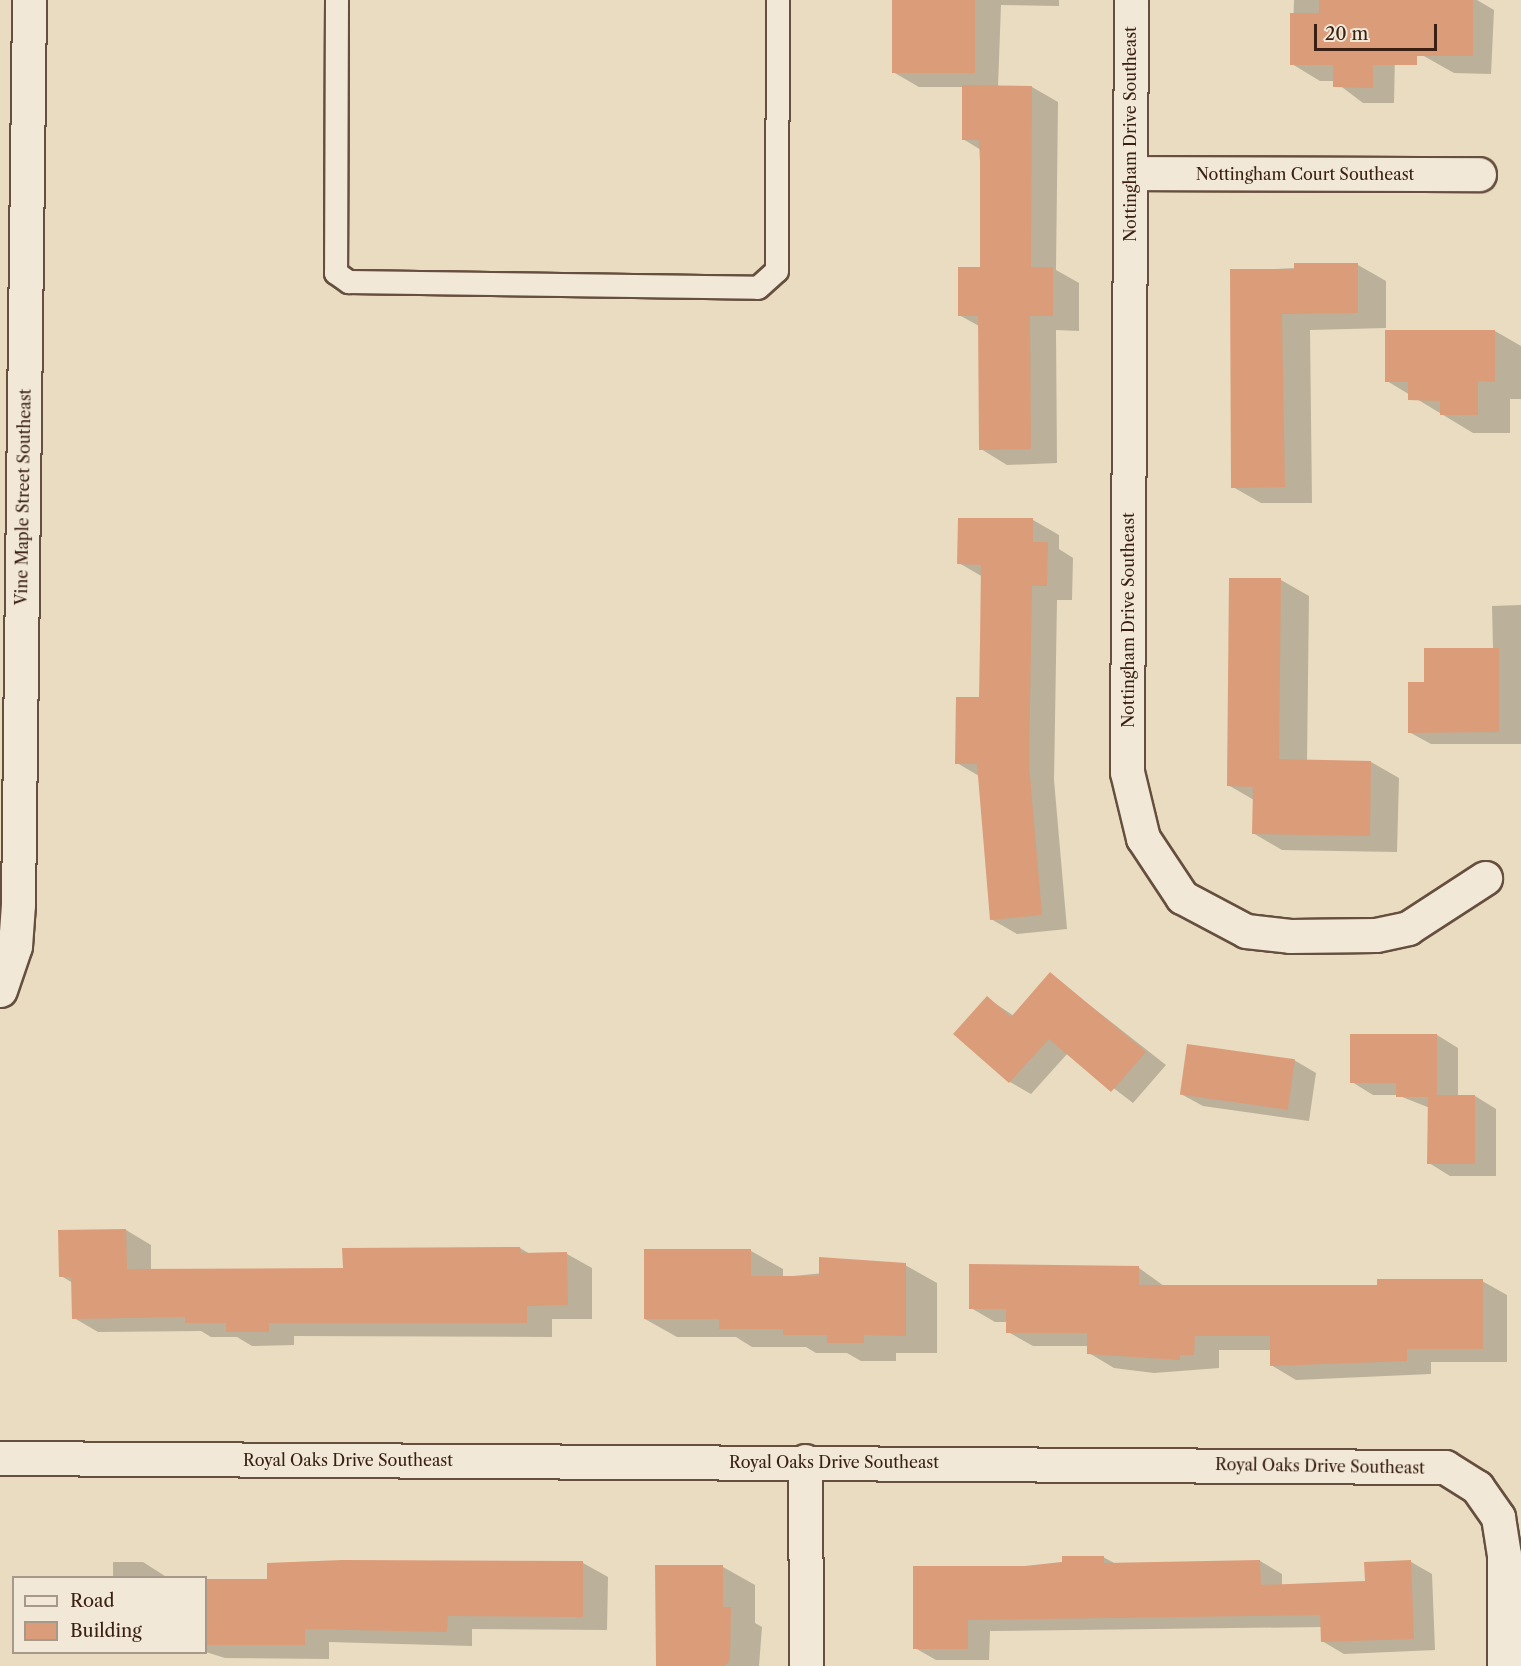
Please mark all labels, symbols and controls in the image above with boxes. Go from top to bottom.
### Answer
scale bar [1317,12,1440,50]
text: 20 m [1325,23,1368,45]
street label: Nottingham Drive Southeast [1120,26,1140,242]
street label: Nottingham Court Southeast [1196,164,1414,184]
street label: Vine Maple Street Southeast [12,389,34,605]
street label: Nottingham Drive Southeast [1118,512,1138,728]
street label: Royal Oaks Drive Southeast [243,1450,453,1470]
street label: Royal Oaks Drive Southeast [729,1452,939,1472]
street label: Royal Oaks Drive Southeast [1215,1455,1425,1477]
legend [12,1576,207,1654]
text: Road [70,1590,115,1612]
text: Building [70,1620,142,1642]

